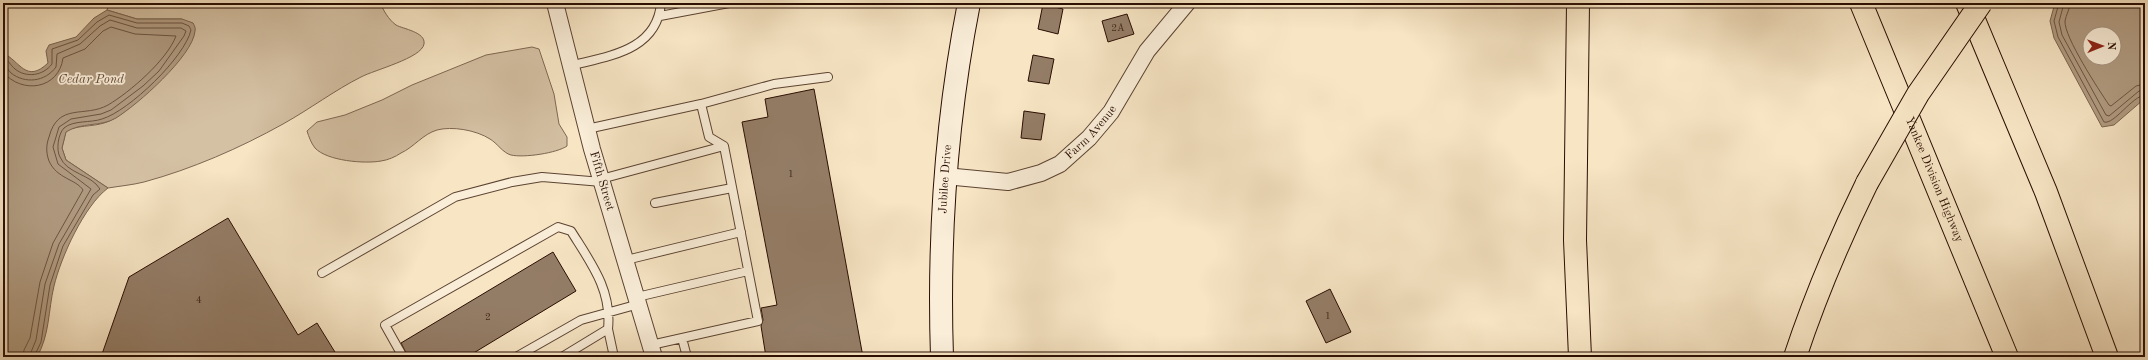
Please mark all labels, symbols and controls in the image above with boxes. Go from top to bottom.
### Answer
house number: 2A [1111,23,1125,33]
north arrow [2082,26,2122,66]
text: N [2105,42,2116,51]
water label: Cedar Pond [58,73,124,86]
street label: Farm Avenue [1063,103,1120,162]
street label: Yankee Division Highway [1903,115,1965,245]
street label: Jubilee Drive [937,144,954,214]
street label: Fifth Street [587,150,616,212]
house number: 1 [788,169,794,179]
house number: 4 [196,295,202,305]
house number: 1 [1325,311,1331,321]
house number: 2 [485,312,491,322]

